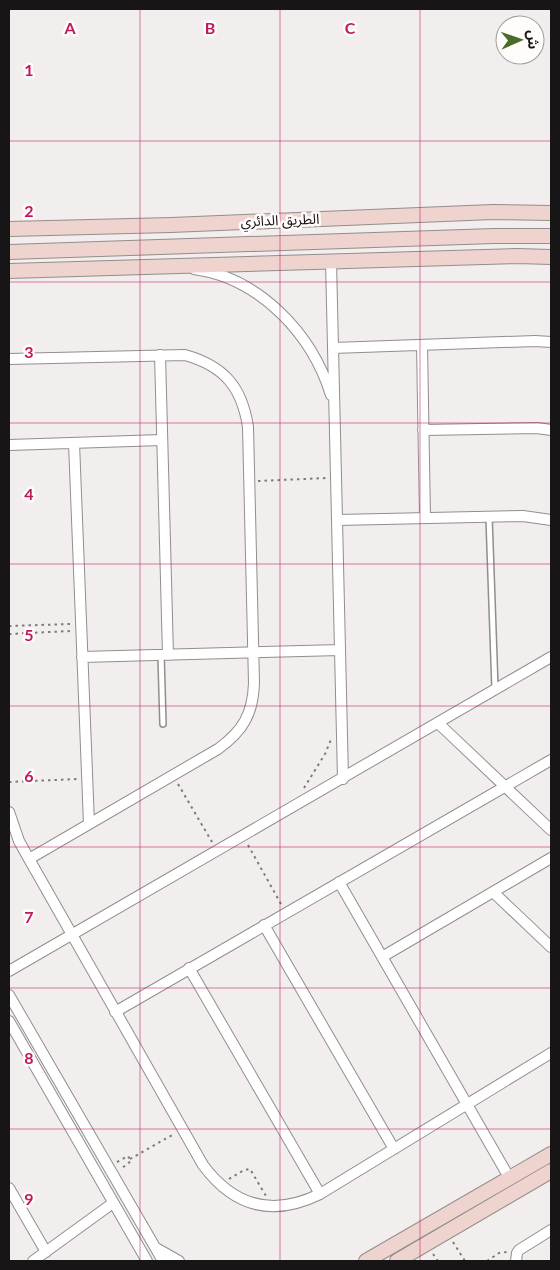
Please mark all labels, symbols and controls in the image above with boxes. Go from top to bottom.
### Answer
north arrow [495,15,545,65]
text: A [63,18,76,37]
text: B [205,18,215,37]
text: C [345,18,356,37]
text: ش [525,30,542,49]
text: 1 [24,60,34,79]
text: 2 [24,201,34,220]
street label: الطريق الدائري [240,210,320,233]
text: 3 [24,342,34,361]
text: 4 [24,484,34,503]
text: 5 [24,625,34,644]
text: 6 [24,766,34,785]
text: 7 [24,907,34,926]
text: 8 [24,1048,34,1067]
text: 9 [24,1189,34,1208]

